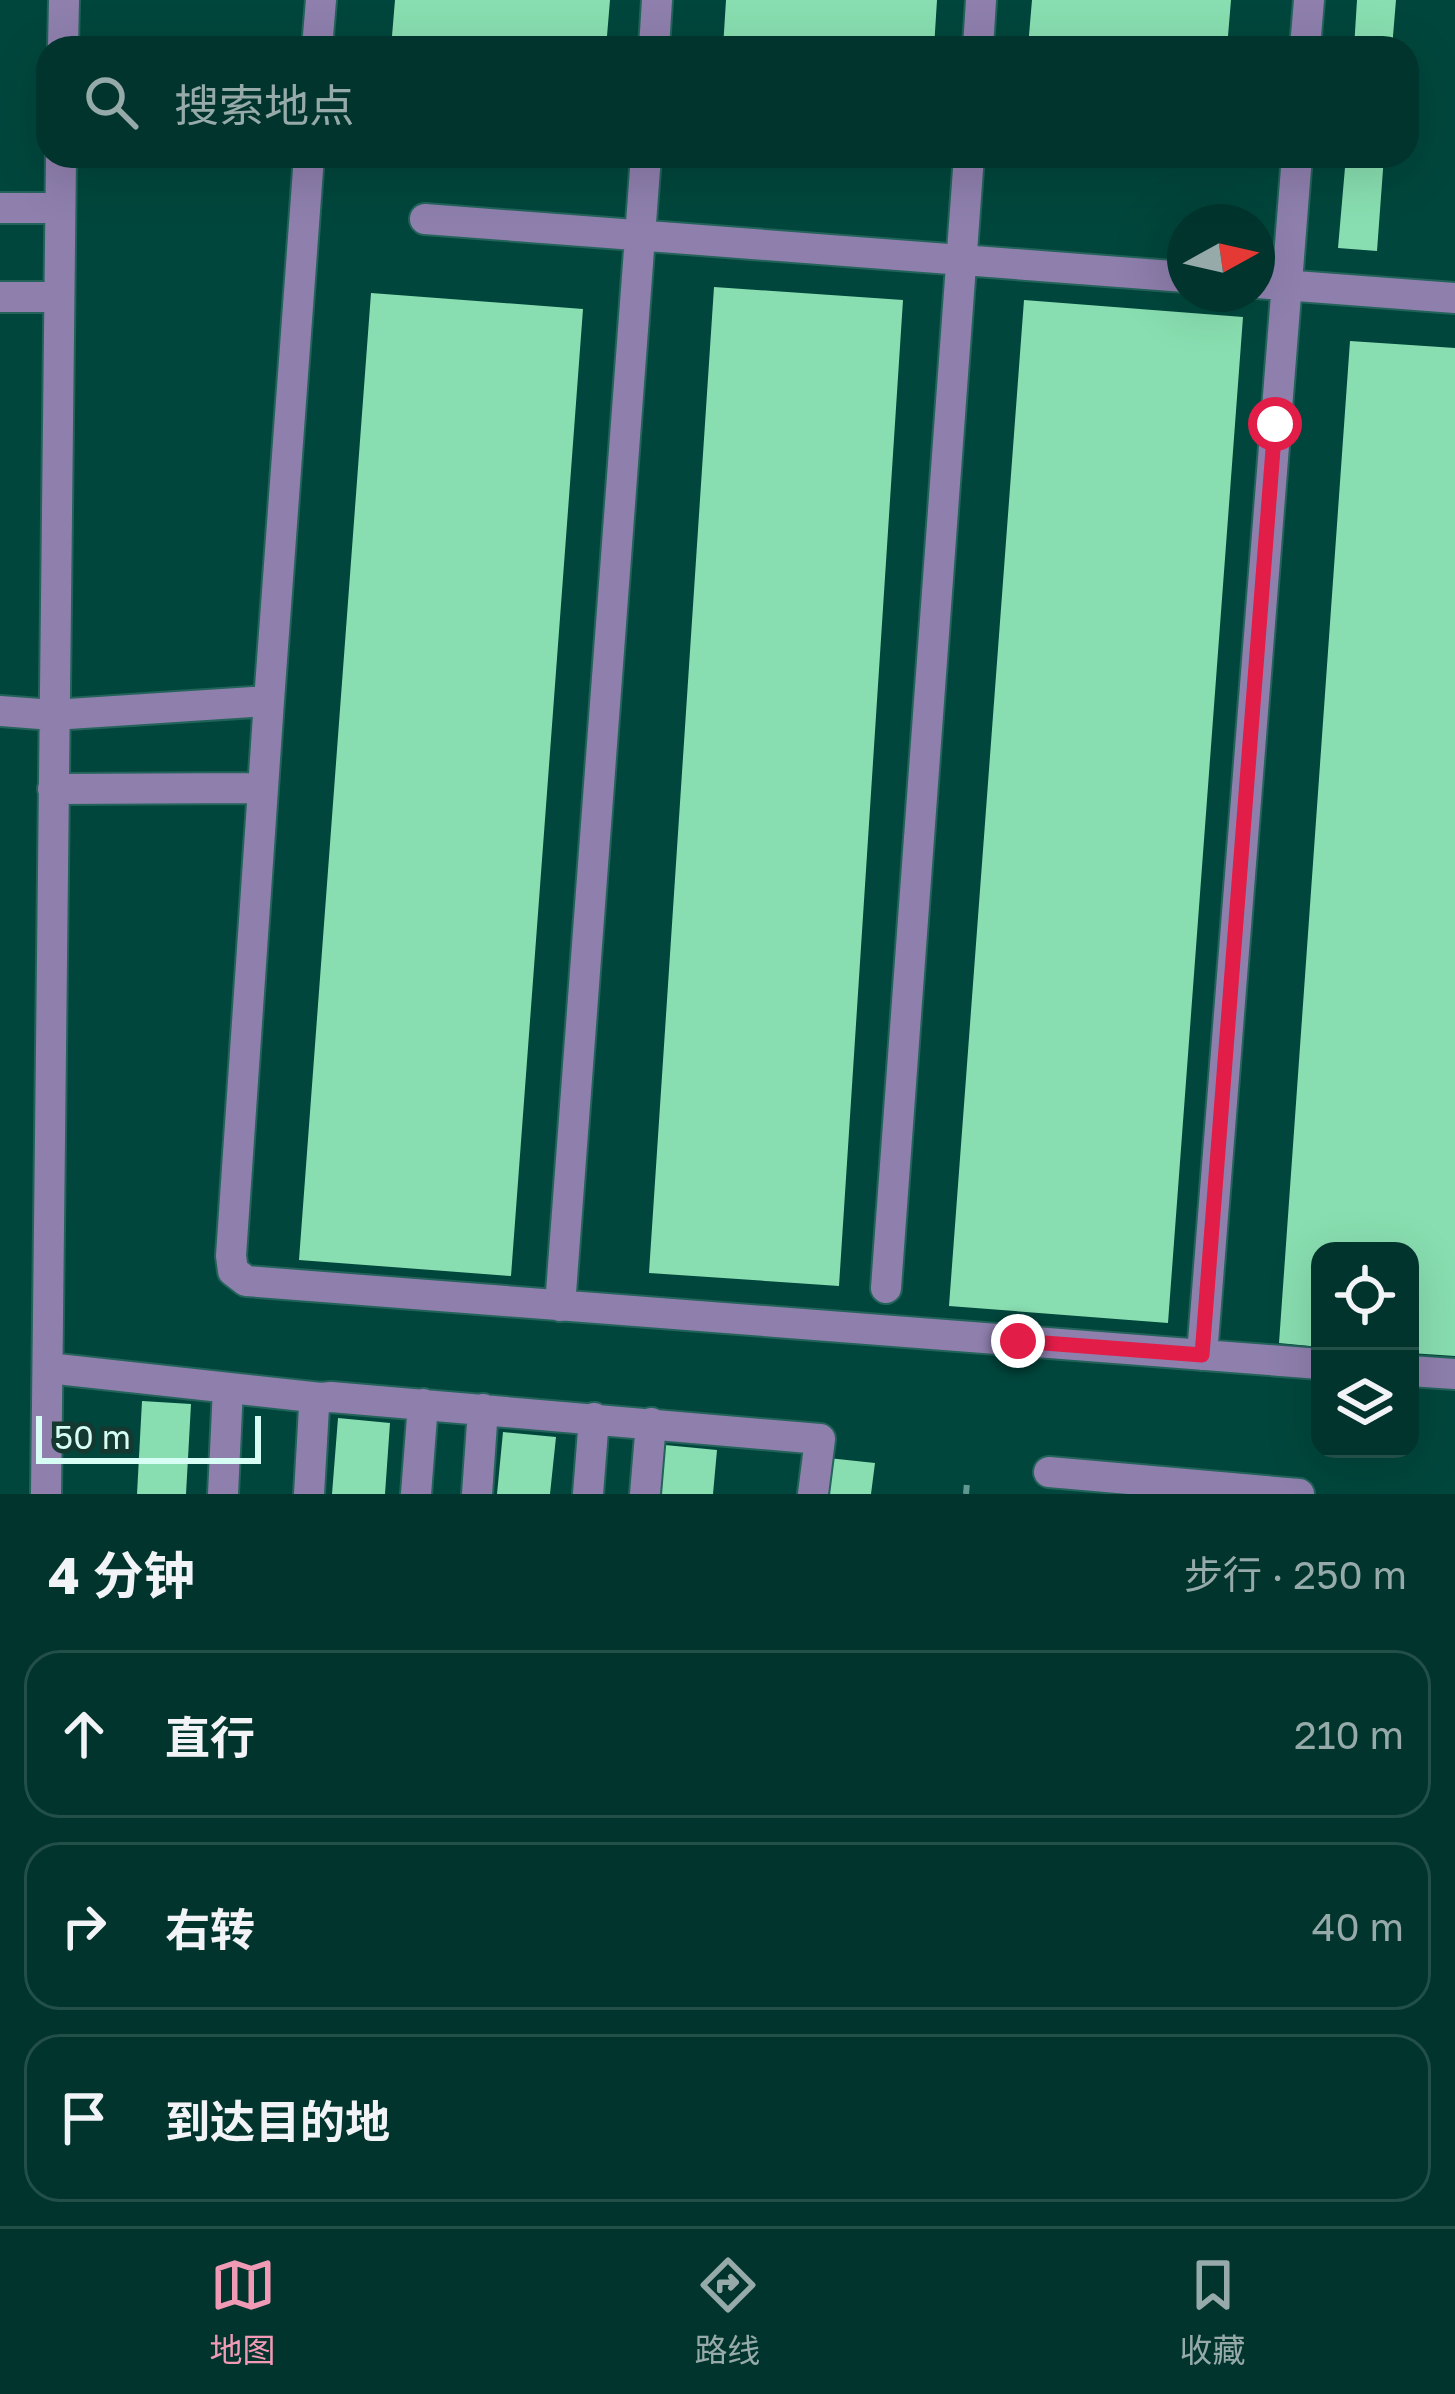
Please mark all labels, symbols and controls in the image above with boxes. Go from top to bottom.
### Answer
search box [36,36,1419,168]
icon: search [78,69,144,135]
text: 搜索地点 [174,78,354,132]
north arrow [1167,204,1275,312]
route start [1248,397,1302,451]
map controls [1311,1242,1419,1458]
button: locate [1311,1242,1419,1350]
route end [991,1314,1045,1368]
button: layers [1311,1350,1419,1458]
scale bar [36,1410,261,1463]
text: 50 m [54,1417,131,1456]
text: 4 分钟 [48,1544,195,1605]
text: 步行 · 250 m [1184,1551,1407,1598]
icon: ahead [51,1701,117,1767]
text: 直行 [165,1710,255,1764]
text: 210 m [1294,1711,1404,1758]
icon: right [51,1893,117,1959]
text: 右转 [165,1902,255,1956]
text: 40 m [1312,1903,1404,1950]
icon: arrive [51,2085,117,2151]
text: 到达目的地 [165,2094,390,2148]
tab: 地图 [210,2252,276,2372]
tab: 路线 [695,2252,761,2372]
tab: 收藏 [1180,2252,1246,2372]

